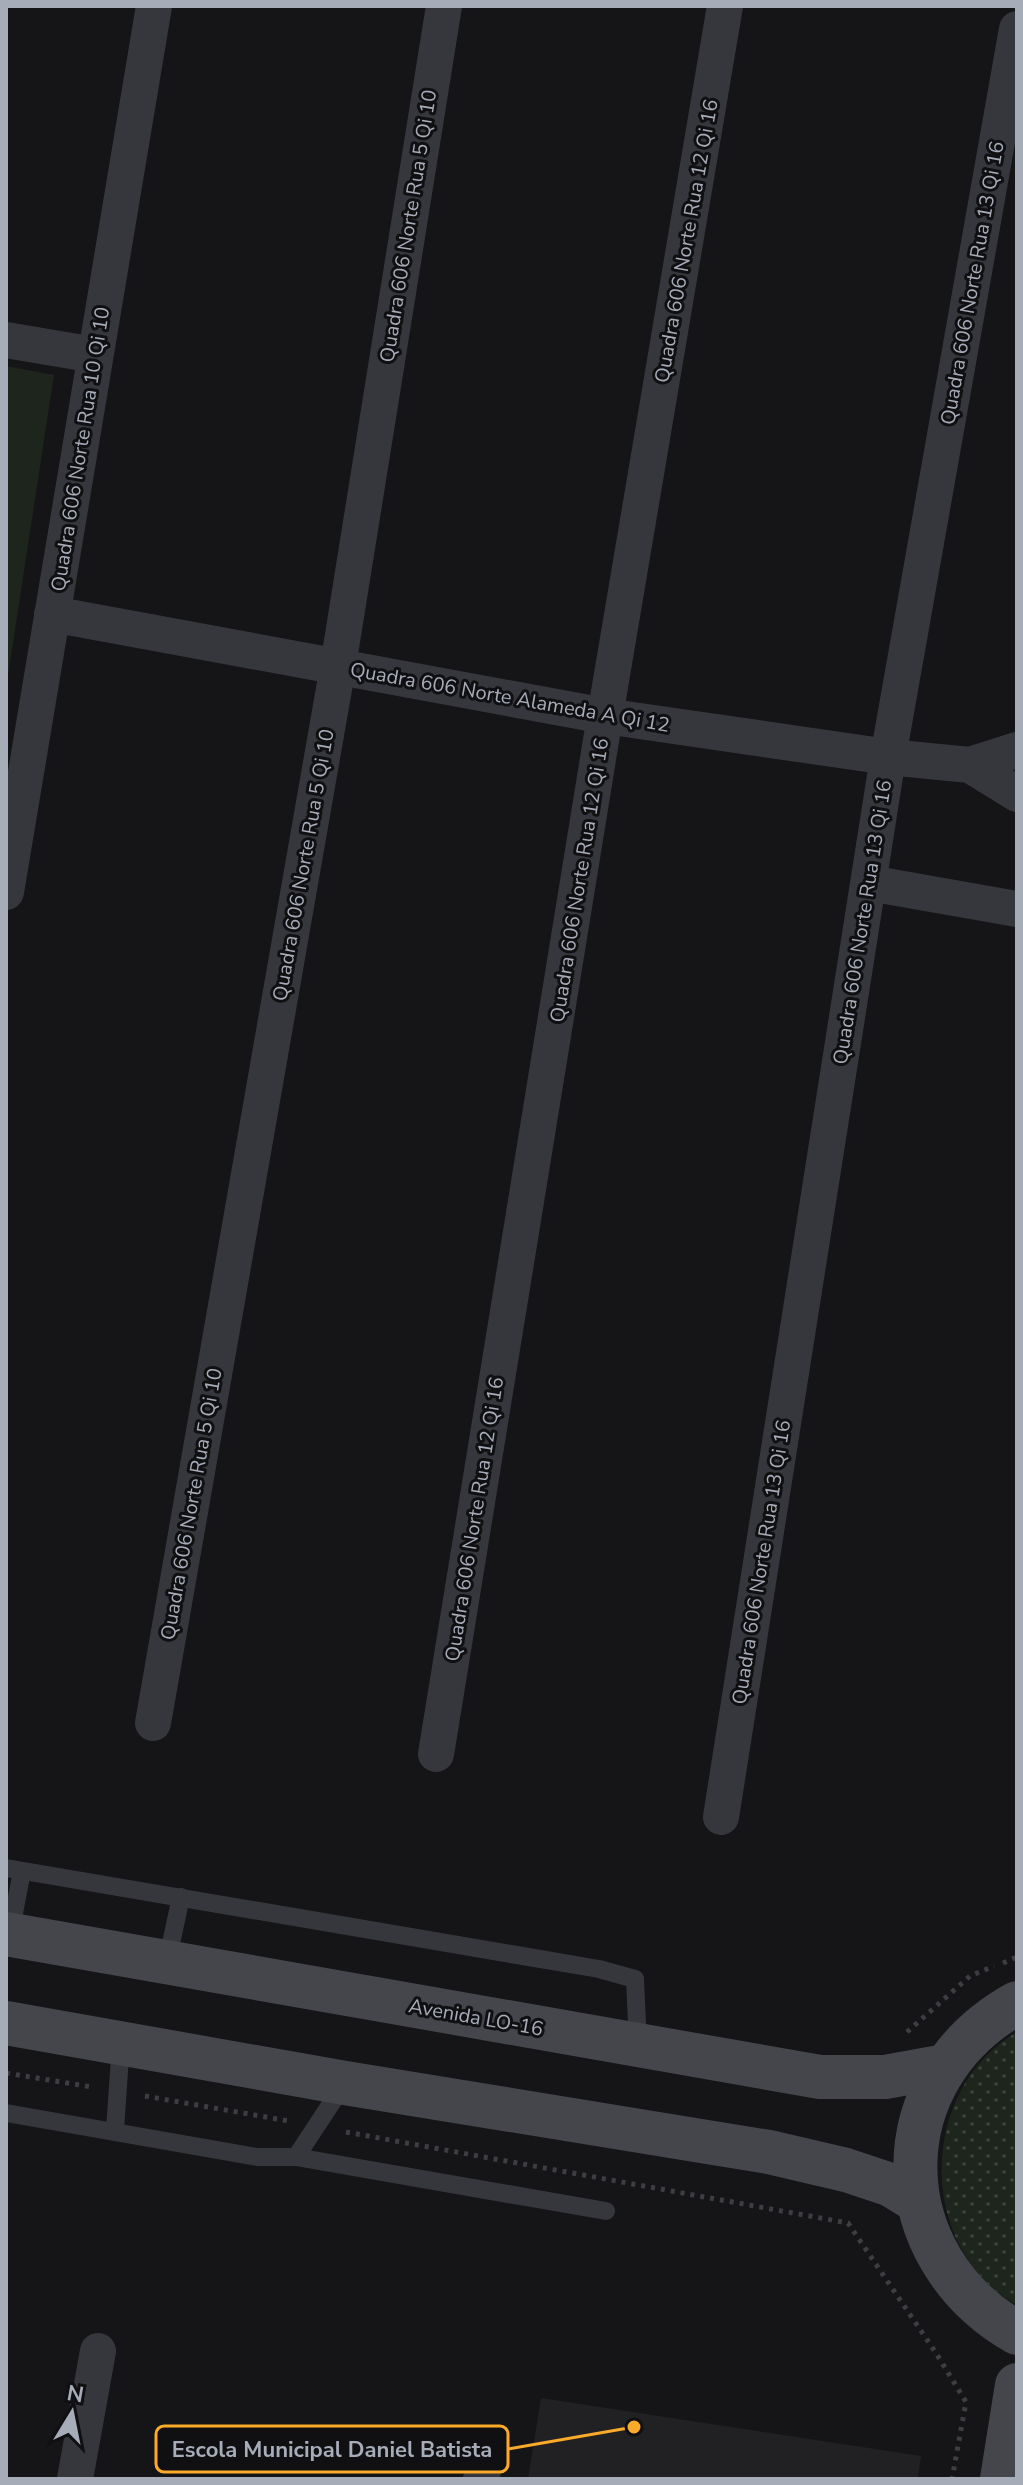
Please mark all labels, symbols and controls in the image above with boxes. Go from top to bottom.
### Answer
street label: Quadra 606 Norte Rua 5 Qi 10 [374,88,443,364]
street label: Quadra 606 Norte Rua 12 Qi 16 [648,97,725,385]
street label: Quadra 606 Norte Rua 13 Qi 16 [934,139,1011,427]
street label: Quadra 606 Norte Rua 10 Qi 10 [45,305,116,593]
street label: Quadra 606 Norte Alameda A Qi 12 [348,656,672,739]
street label: Quadra 606 Norte Rua 5 Qi 10 [266,727,341,1003]
street label: Quadra 606 Norte Rua 12 Qi 16 [544,736,615,1024]
street label: Quadra 606 Norte Rua 13 Qi 16 [827,778,898,1066]
street label: Quadra 606 Norte Rua 5 Qi 10 [154,1366,229,1642]
street label: Quadra 606 Norte Rua 12 Qi 16 [439,1375,510,1663]
street label: Quadra 606 Norte Rua 13 Qi 16 [726,1418,797,1706]
street label: Avenida LO-16 [407,1992,545,2043]
north arrow [32,2373,112,2453]
text: N [65,2378,86,2410]
callout: Escola Municipal Daniel Batista [156,2426,508,2472]
text: Escola Municipal Daniel Batista [172,2435,492,2465]

